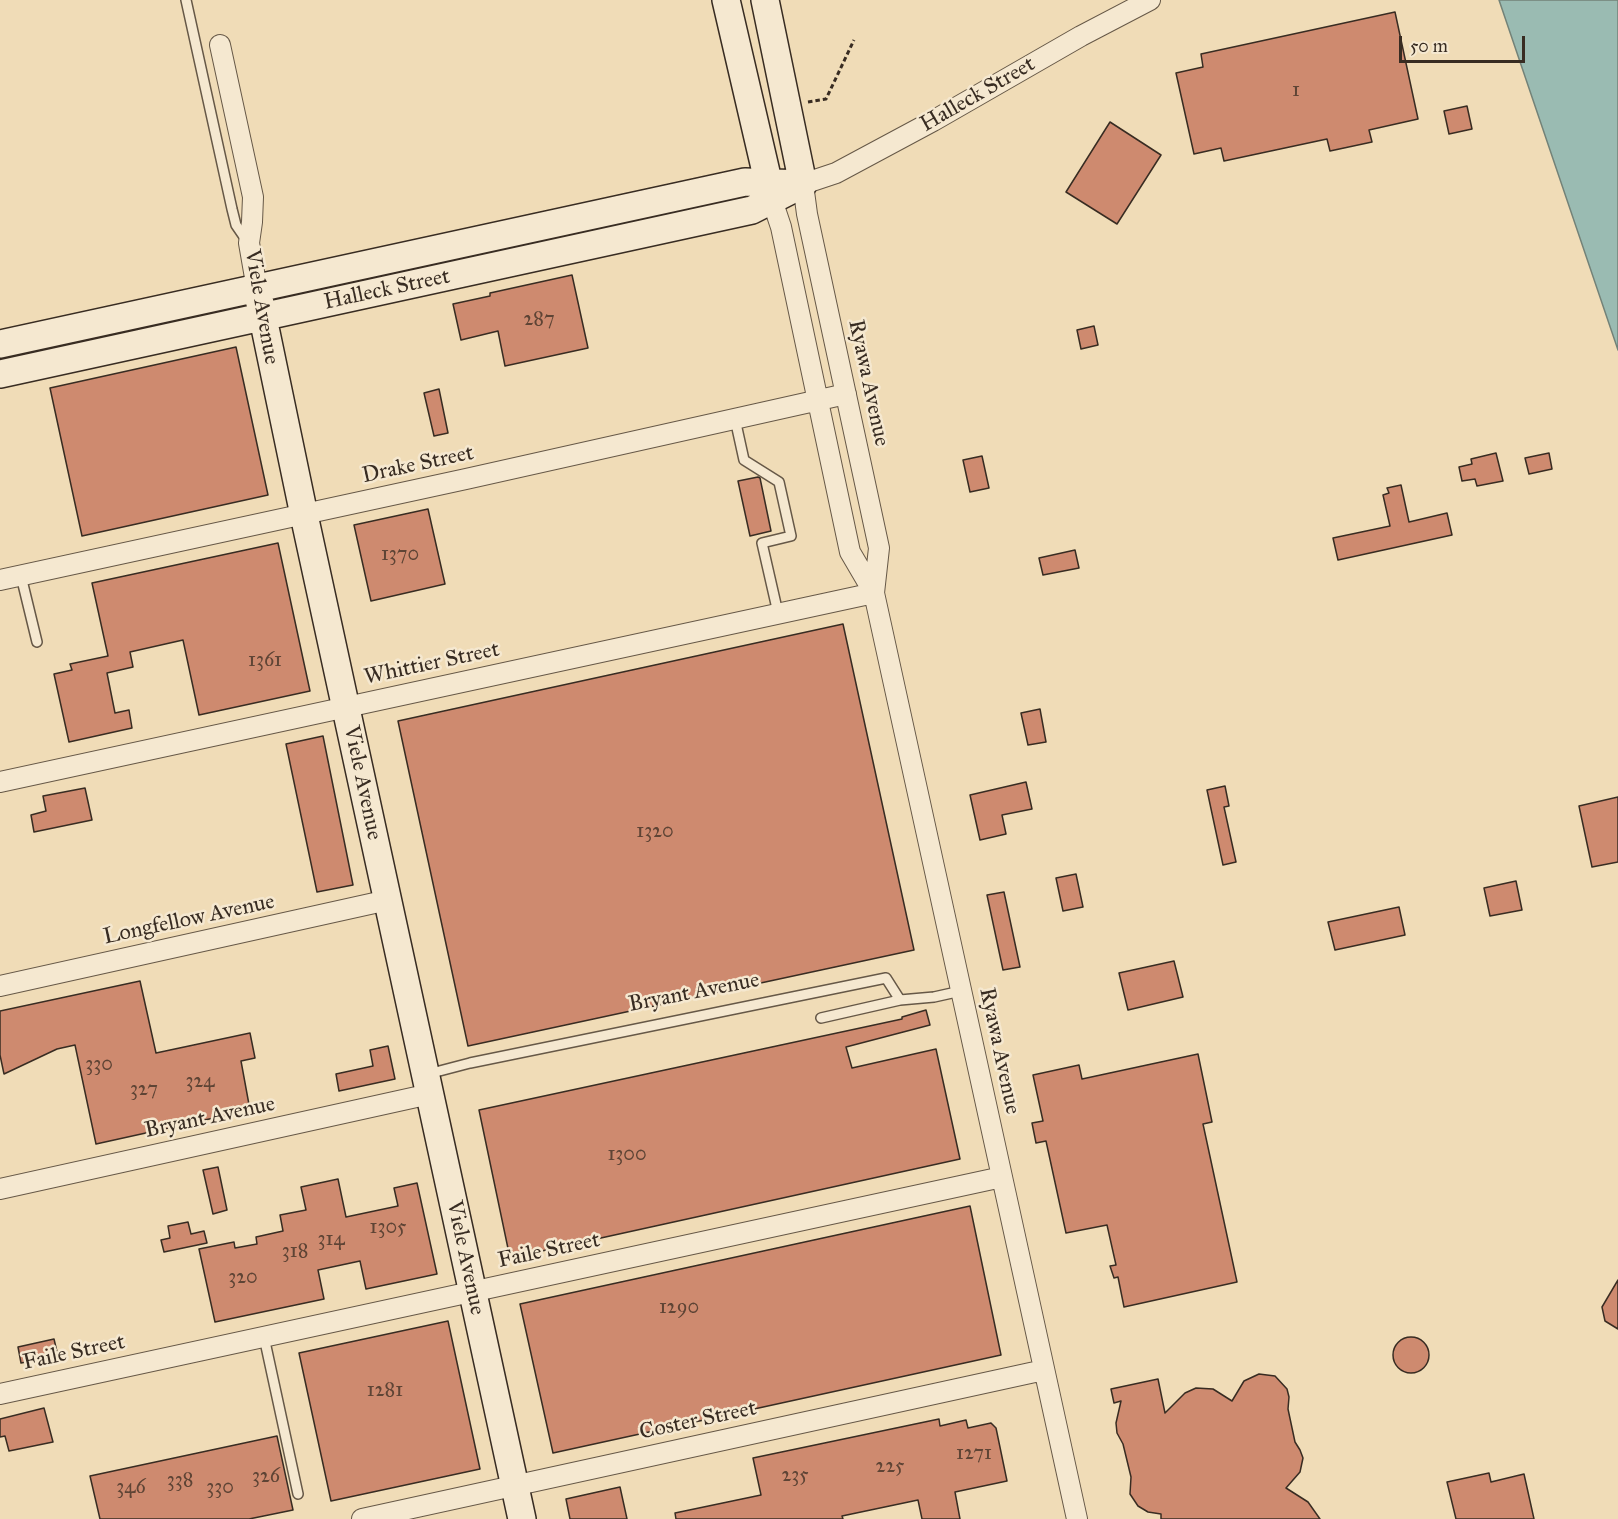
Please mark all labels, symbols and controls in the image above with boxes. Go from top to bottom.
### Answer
scale bar [1402,24,1528,62]
text: 50 m [1410,35,1448,57]
street label: Halleck Street [916,52,1040,138]
house number: 1 [1292,79,1300,103]
street label: Viele Avenue [238,247,284,367]
street label: Halleck Street [322,264,452,316]
house number: 287 [523,308,555,332]
street label: Ryawa Avenue [842,317,894,449]
street label: Drake Street [360,440,476,490]
house number: 1370 [381,543,419,567]
street label: Whittier Street [362,637,502,691]
house number: 1361 [248,649,282,673]
street label: Viele Avenue [337,723,387,843]
house number: 1320 [636,820,674,844]
street label: Longfellow Avenue [101,889,277,951]
street label: Bryant Avenue [626,967,762,1019]
street label: Ryawa Avenue [973,985,1025,1117]
house number: 330 [85,1053,113,1077]
house number: 324 [185,1070,215,1094]
house number: 327 [130,1078,158,1102]
street label: Bryant Avenue [142,1091,278,1145]
house number: 1300 [607,1143,647,1167]
street label: Viele Avenue [440,1198,490,1318]
house number: 1305 [370,1216,406,1240]
street label: Faile Street [496,1227,602,1275]
house number: 314 [317,1228,345,1252]
house number: 318 [282,1240,308,1264]
house number: 320 [228,1266,258,1290]
house number: 1290 [659,1296,699,1320]
street label: Faile Street [21,1329,127,1377]
house number: 1281 [367,1379,403,1403]
street label: Coster Street [637,1396,759,1446]
house number: 1271 [956,1442,992,1466]
house number: 225 [876,1455,904,1479]
house number: 235 [781,1464,809,1488]
house number: 326 [252,1465,280,1489]
house number: 338 [167,1469,193,1493]
house number: 346 [116,1476,146,1500]
house number: 330 [206,1476,234,1500]

